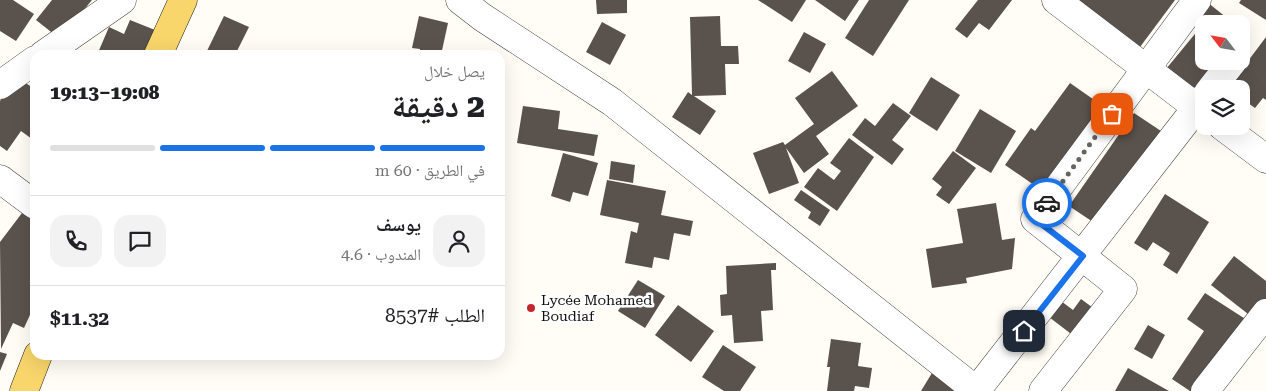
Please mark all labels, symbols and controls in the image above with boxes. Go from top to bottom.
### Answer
north arrow [1195,15,1250,70]
map controls [1195,15,1250,135]
text: يصل خلال [424,62,485,81]
button: layers [1195,80,1250,135]
text: 19:08–19:13 [50,81,159,104]
text: 2 دقيقة [392,87,485,125]
pin [1091,93,1133,135]
icon: bag [1098,100,1126,128]
text: في الطريق · 60 m [375,161,485,180]
courier [1022,178,1072,228]
icon: car [1033,189,1061,217]
text: يوسف [376,213,421,236]
button: phone [50,215,102,267]
button: chat [114,215,166,267]
button: person [433,215,485,267]
text: المندوب · 4.6 [341,245,421,264]
place label: Lycée Mohamed Boudiaf [541,292,652,324]
marker: Lycée Mohamed Boudiaf [525,302,537,314]
text: الطلب #8537 [385,304,485,327]
text: $11.32 [50,307,109,330]
pin [1003,310,1045,352]
icon: home [1010,317,1038,345]

